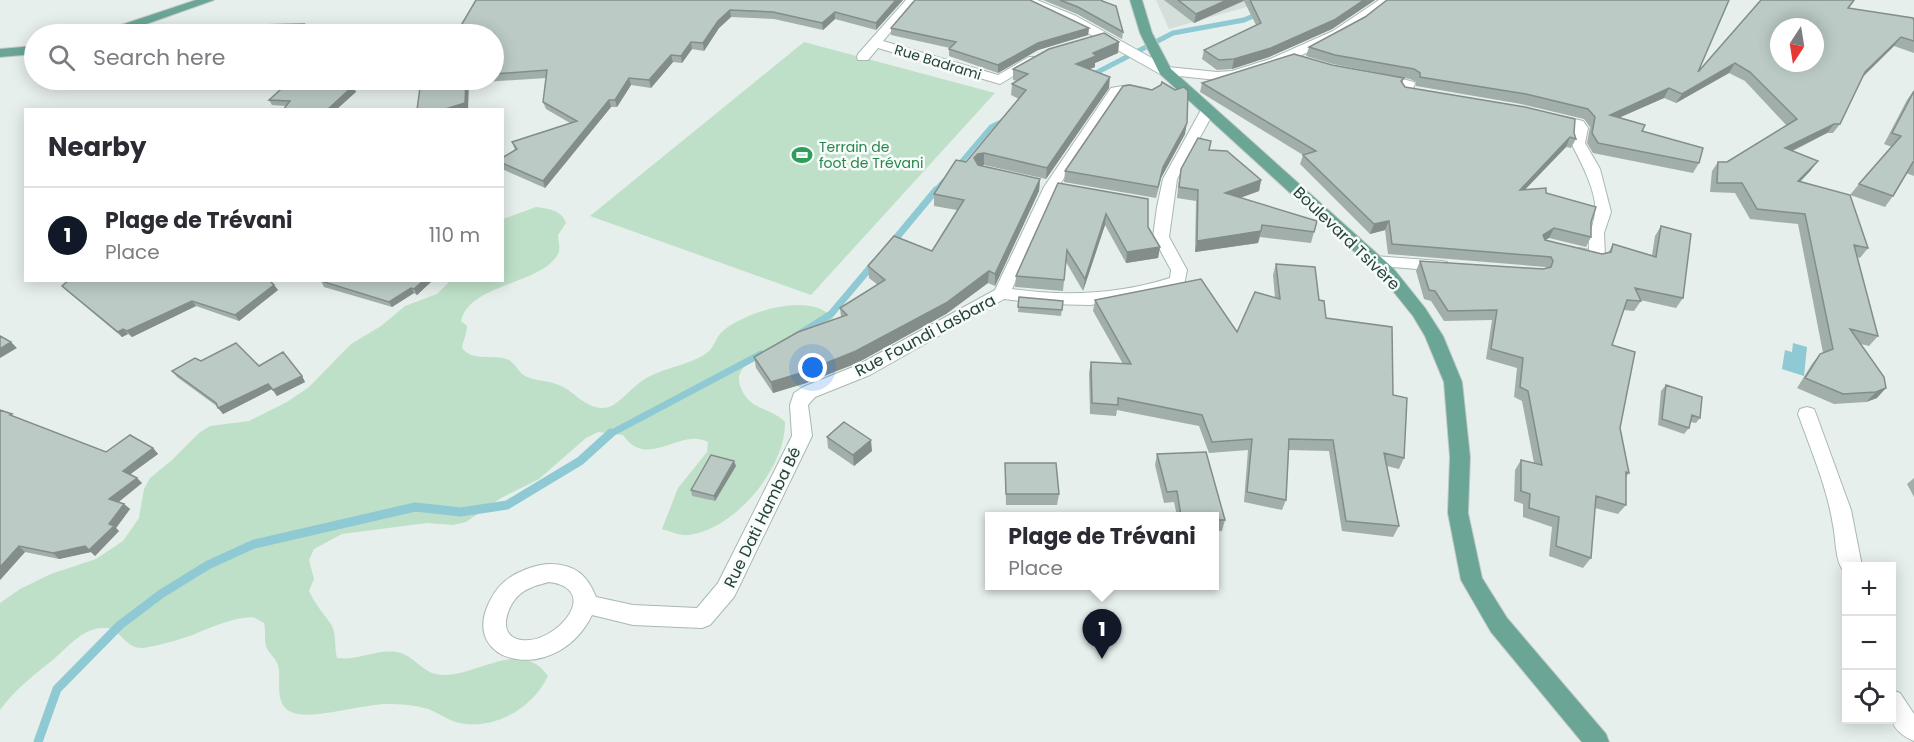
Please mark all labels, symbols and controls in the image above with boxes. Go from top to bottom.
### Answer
north arrow [1770,18,1824,72]
search box [24,24,504,90]
street label: Rue Badrami [892,39,984,85]
icon: search [45,41,78,74]
text: Search here [93,42,226,73]
text: Nearby [48,129,146,165]
place label: Terrain de foot de Trévani [819,137,923,173]
sports icon: Terrain de foot de Trévani [790,143,814,167]
street label: Boulevard Tsivère [1288,181,1405,296]
text: Plage de Trévani [105,205,292,236]
text: 1 [64,221,71,249]
text: 110 m [429,221,480,249]
text: Place [105,238,160,266]
street label: Rue Foundi Lasbara [851,289,1000,382]
your location [798,353,827,382]
street label: Rue Dati Hamba Bé [718,443,807,592]
popup [985,512,1219,590]
text: Plage de Trévani [1008,521,1196,552]
text: Place [1008,554,1063,582]
map controls [1842,562,1896,724]
button: + [1842,562,1896,616]
pin: 1 [1082,610,1122,659]
button: − [1842,616,1896,670]
button: locate [1842,670,1896,724]

